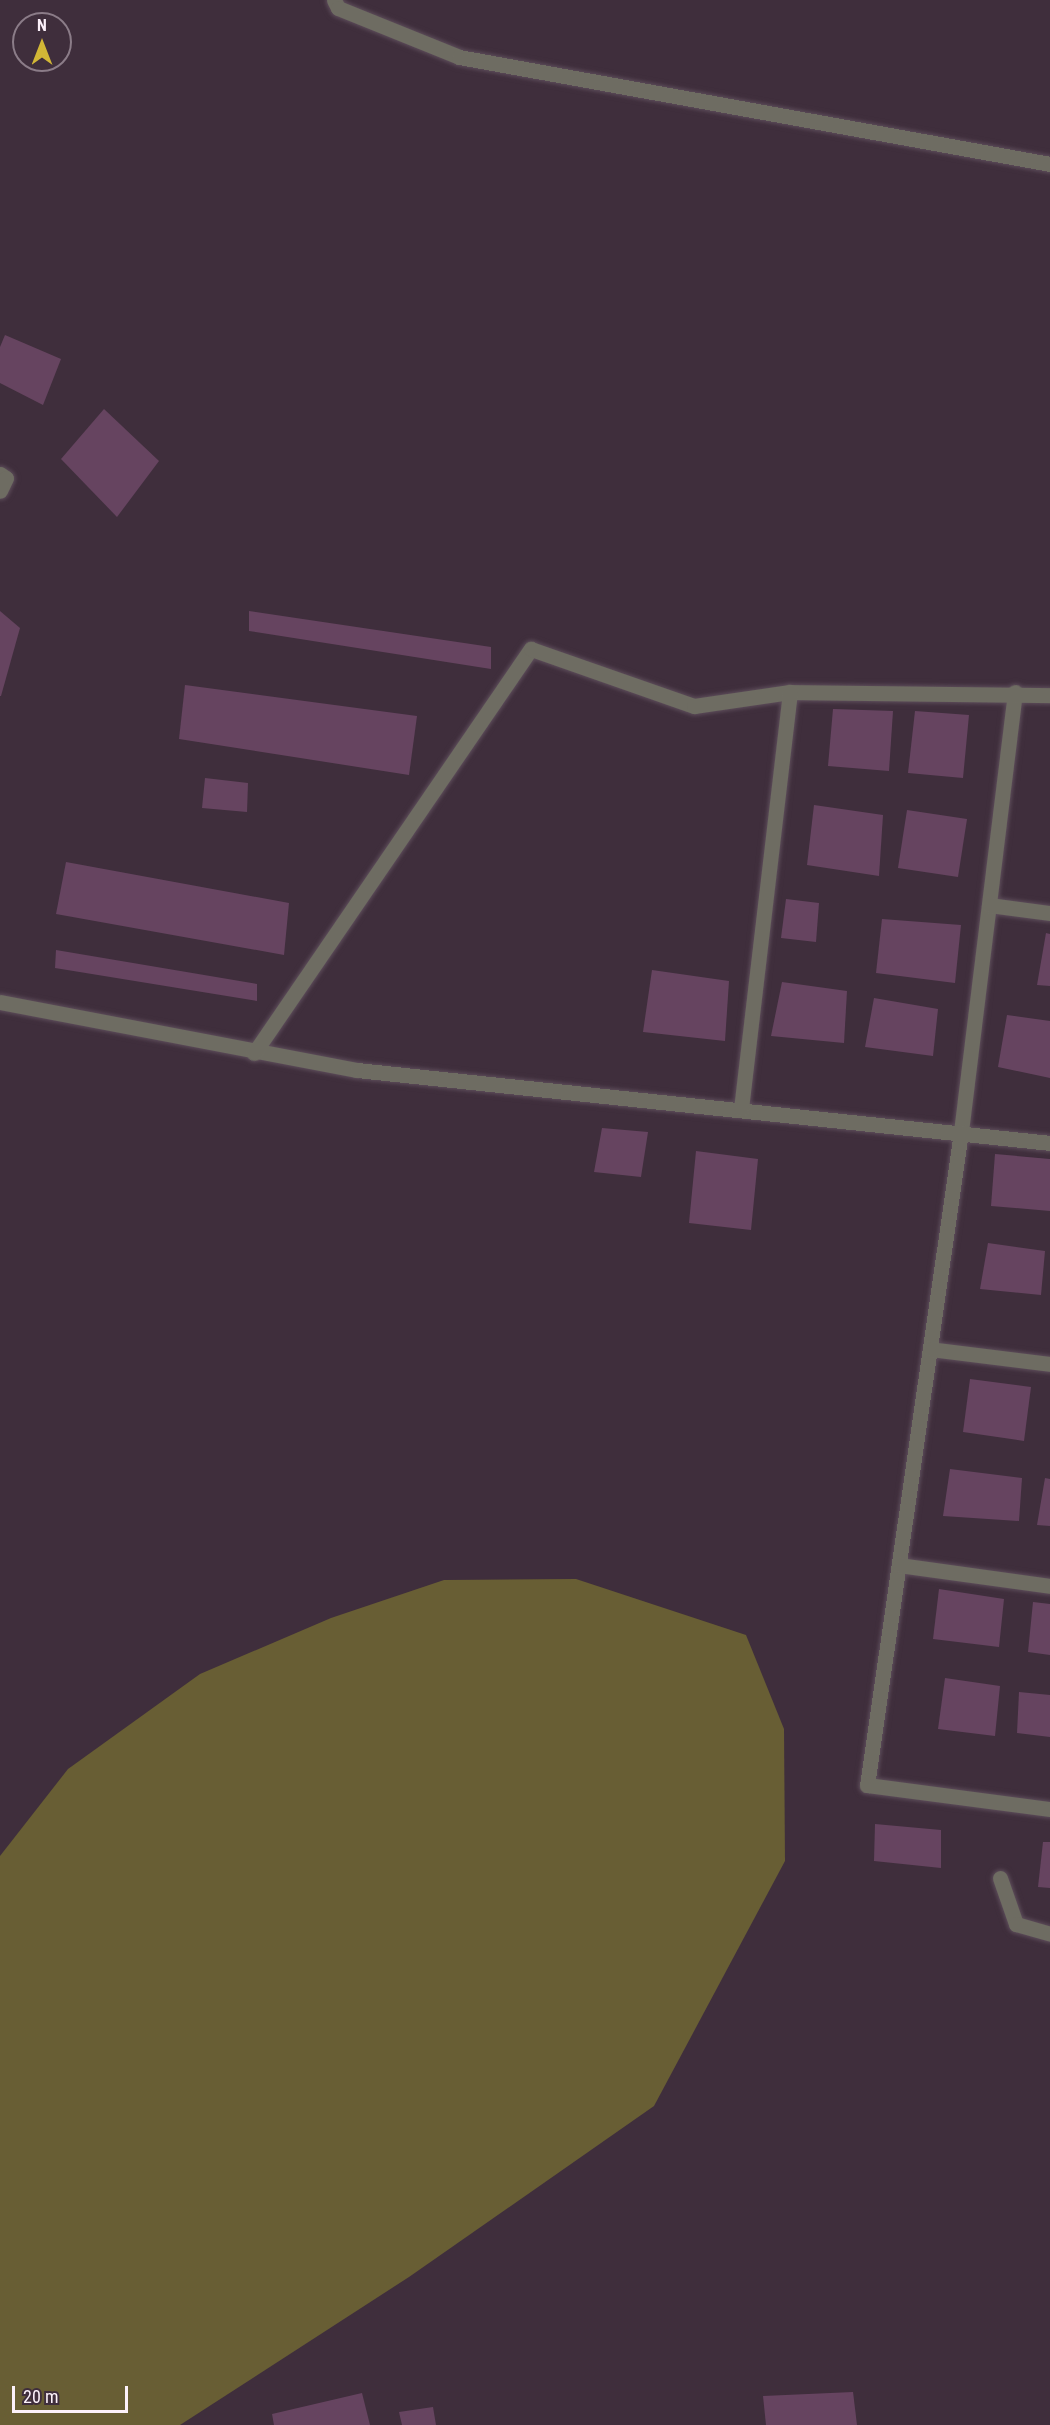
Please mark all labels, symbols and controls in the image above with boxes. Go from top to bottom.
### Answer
north arrow [12,12,72,72]
text: N [37,16,47,35]
scale bar [15,2374,130,2412]
text: 20 m [23,2386,58,2407]

